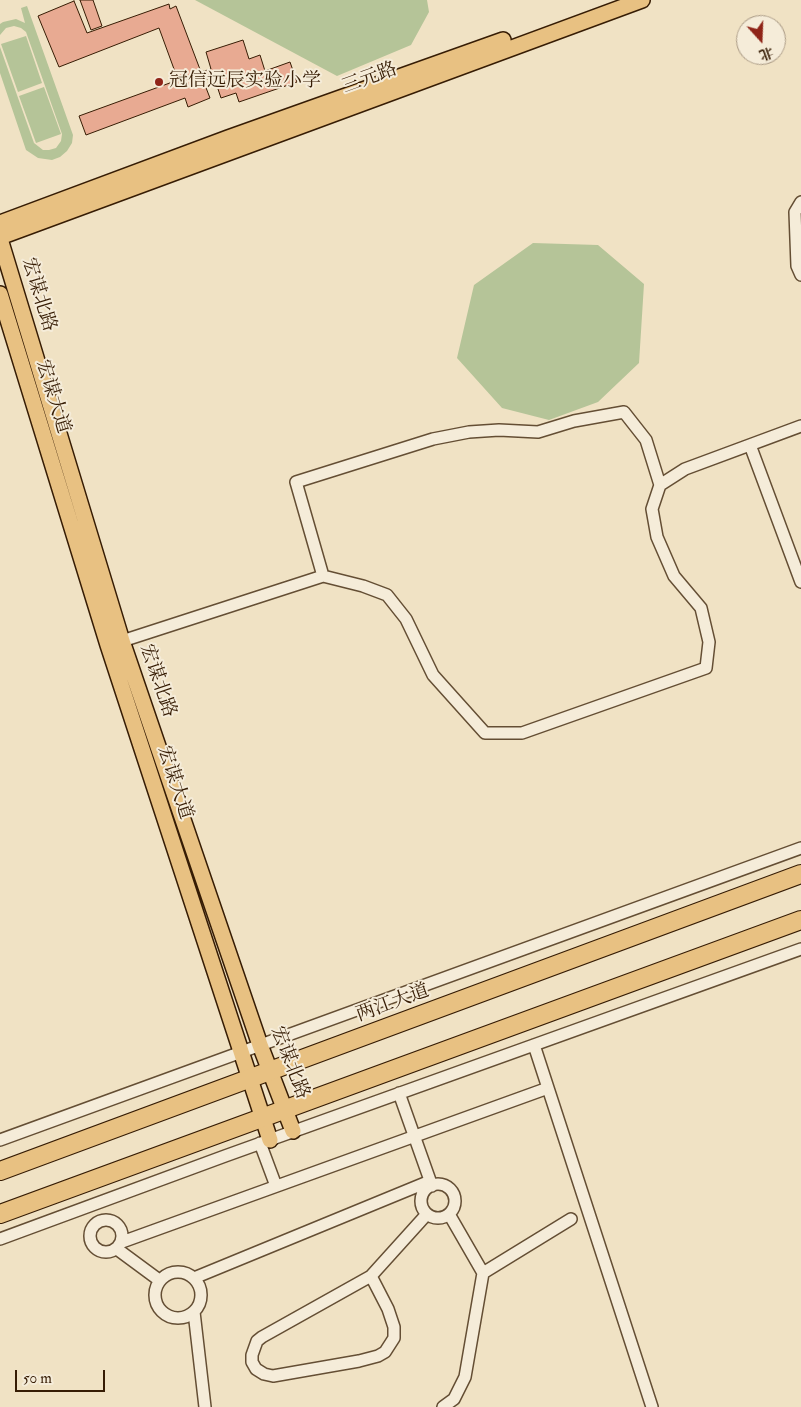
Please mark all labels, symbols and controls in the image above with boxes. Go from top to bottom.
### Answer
north arrow [736,15,786,65]
text: 北 [756,43,775,64]
street label: 三元路 [339,59,401,99]
place label: 冠信远辰实验小学 [169,71,321,93]
marker: 冠信远辰实验小学 [153,76,165,88]
street label: 宏谋北路 [16,255,60,335]
street label: 宏谋大道 [30,357,74,437]
street label: 宏谋北路 [134,641,180,721]
street label: 宏谋大道 [151,743,197,823]
street label: 两江大道 [353,980,433,1028]
street label: 宏谋北路 [265,1023,313,1103]
scale bar [18,1360,108,1392]
text: 50 m [23,1369,52,1388]

